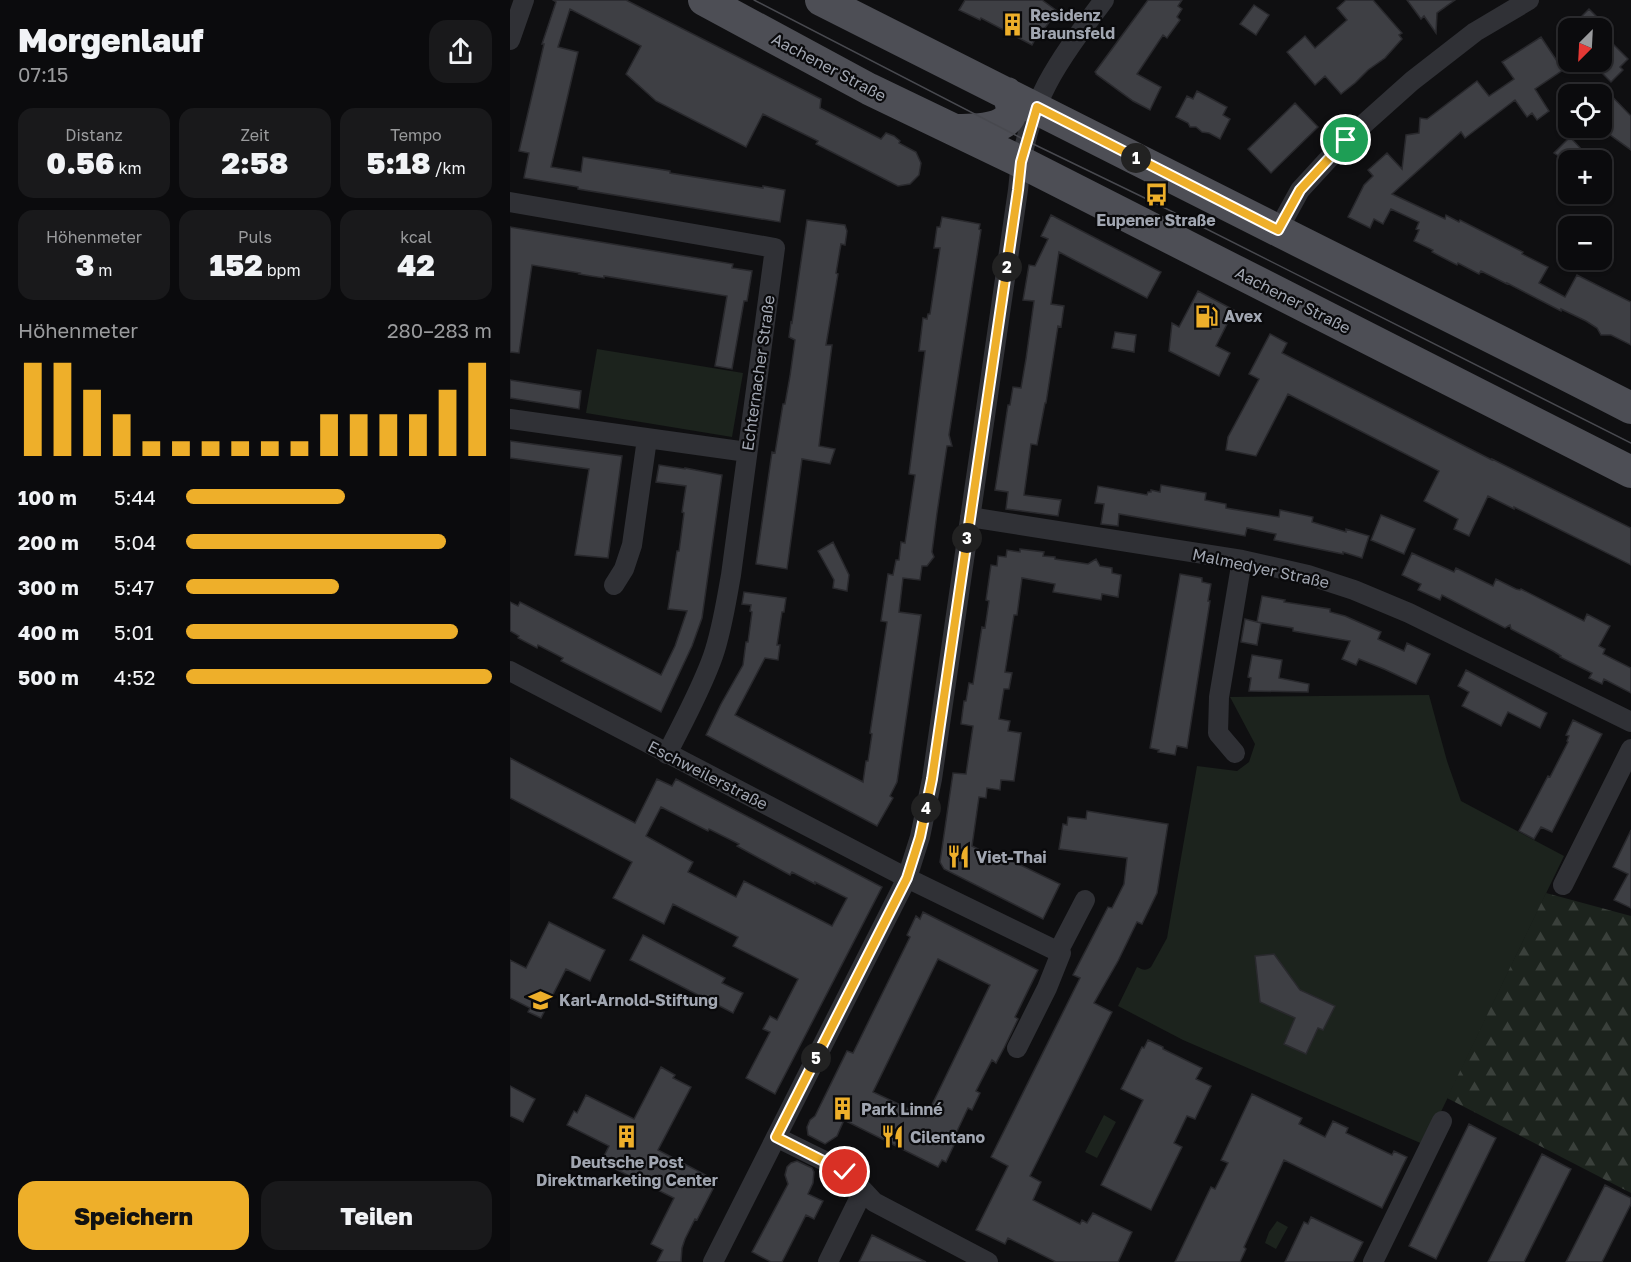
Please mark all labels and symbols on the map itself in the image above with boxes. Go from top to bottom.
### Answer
place label: Residenz Braunsfeld [1030,5,1115,43]
building icon: Residenz Braunsfeld [999,11,1025,37]
north arrow [1558,18,1612,72]
street label: Aachener Straße [768,28,890,106]
pin [1320,114,1371,165]
pin: 1 [1121,143,1151,173]
bus stop icon: Eupener Straße [1143,182,1169,208]
place label: Eupener Straße [1096,210,1216,230]
pin: 2 [992,252,1022,282]
street label: Aachener Straße [1232,262,1354,338]
street label: Echternacher Straße [737,294,779,452]
fuel station icon: Avex [1193,303,1219,329]
place label: Avex [1224,306,1263,326]
pin: 3 [952,523,982,553]
street label: Malmedyer Straße [1191,544,1331,592]
street label: Eschweilerstraße [645,736,771,814]
pin: 4 [911,793,941,823]
restaurant icon: Viet-Thai [945,844,971,870]
place label: Viet-Thai [976,847,1047,867]
school or university icon: Karl-Arnold-Stiftung [528,987,554,1013]
place label: Karl-Arnold-Stiftung [559,990,718,1010]
pin: 5 [801,1043,831,1073]
building icon: Park Linné [830,1096,856,1122]
place label: Park Linné [861,1099,943,1119]
building icon: Deutsche Post Direktmarketing Center [614,1124,640,1150]
restaurant icon: Cilentano [879,1124,905,1150]
place label: Cilentano [910,1127,986,1147]
pin [819,1146,870,1197]
place label: Deutsche Post Direktmarketing Center [536,1152,718,1190]

